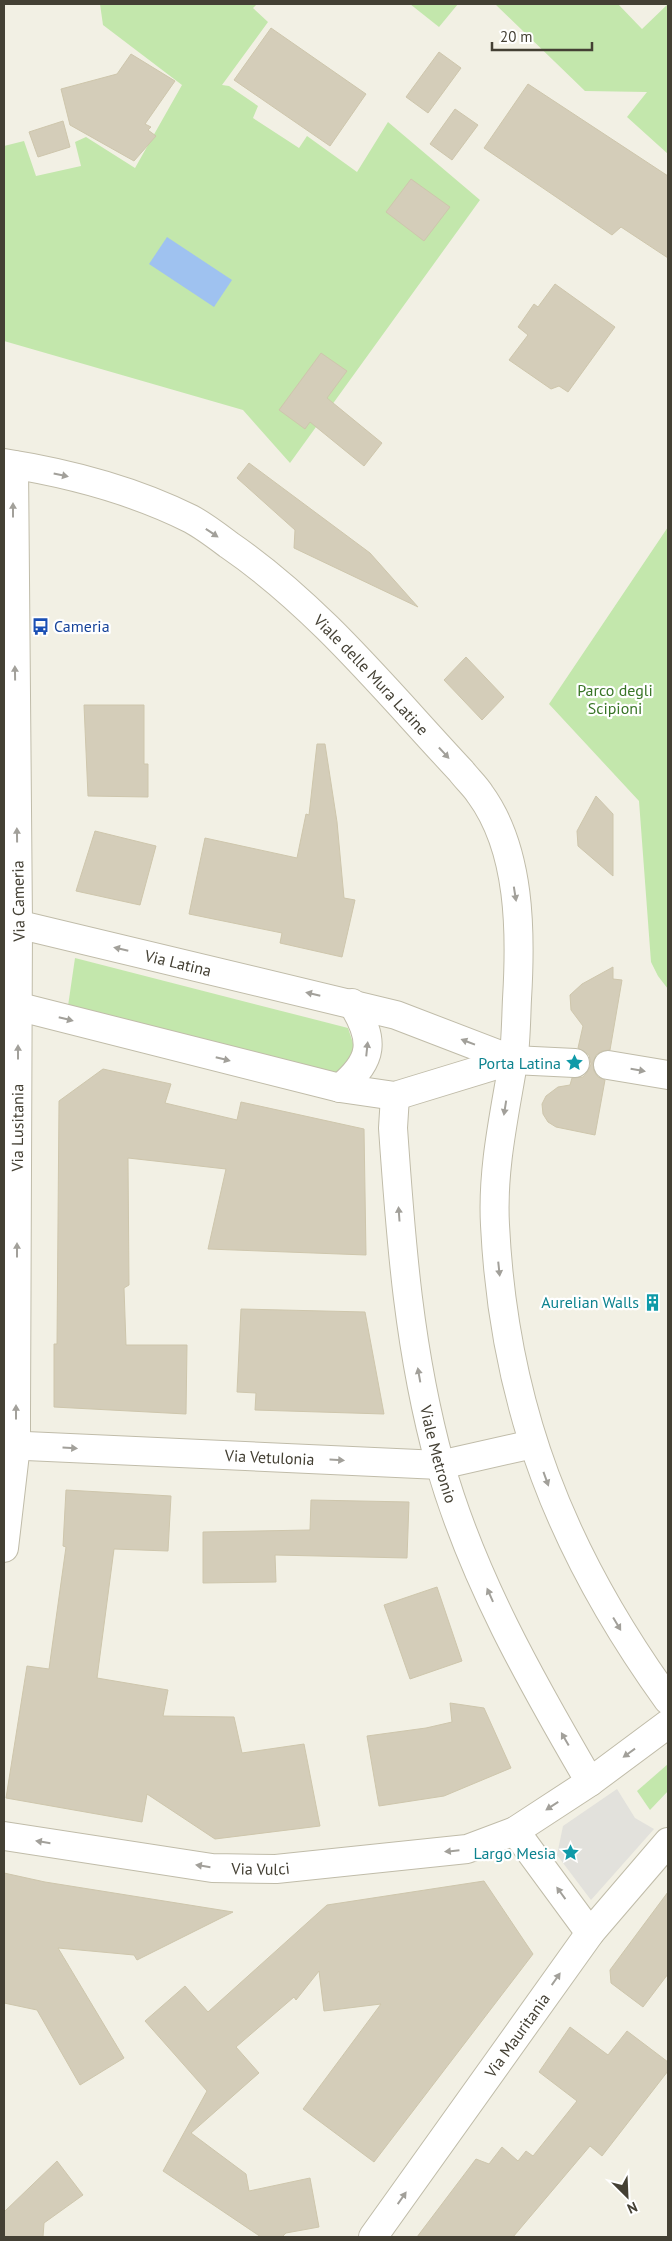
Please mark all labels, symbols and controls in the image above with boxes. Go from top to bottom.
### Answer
scale bar [492,20,592,52]
text: 20 m [500,27,533,46]
one-way arrow [54,471,69,479]
one-way arrow [9,502,17,518]
one-way arrow [205,528,219,538]
street label: Viale delle Mura Latine [309,609,433,739]
bus stop icon: Cameria [30,616,50,636]
place label: Cameria [54,616,110,636]
one-way arrow [11,665,19,681]
park label: Parco degli Scipioni [577,680,653,718]
one-way arrow [438,746,450,758]
one-way arrow [13,827,21,843]
street label: Via Cameria [7,860,29,943]
one-way arrow [512,887,520,903]
one-way arrow [113,945,128,953]
street label: Via Latina [142,945,213,980]
one-way arrow [305,990,320,998]
one-way arrow [58,1016,73,1024]
one-way arrow [460,1038,475,1045]
one-way arrow [363,1041,371,1057]
one-way arrow [14,1044,22,1060]
place label: Porta Latina [478,1053,561,1073]
place icon: Porta Latina [565,1053,585,1073]
one-way arrow [216,1055,231,1063]
one-way arrow [630,1067,646,1075]
street label: Via Lusitania [7,1084,27,1173]
one-way arrow [500,1100,508,1116]
one-way arrow [395,1205,403,1221]
one-way arrow [13,1241,21,1257]
one-way arrow [495,1262,503,1278]
place label: Aurelian Walls [541,1292,639,1312]
building icon: Aurelian Walls [643,1292,663,1312]
one-way arrow [414,1366,422,1382]
street label: Viale Metronio [416,1402,461,1506]
one-way arrow [12,1404,20,1420]
one-way arrow [62,1444,78,1452]
street label: Via Vetulonia [223,1445,315,1469]
one-way arrow [329,1457,345,1465]
one-way arrow [543,1471,550,1486]
one-way arrow [486,1588,494,1602]
one-way arrow [612,1618,621,1631]
one-way arrow [561,1733,570,1746]
one-way arrow [623,1747,636,1758]
one-way arrow [546,1801,559,1811]
one-way arrow [34,1837,50,1845]
place label: Largo Mesia [473,1843,556,1863]
place icon: Largo Mesia [560,1843,580,1863]
one-way arrow [444,1847,460,1855]
street label: Via Vulci [230,1858,291,1879]
one-way arrow [195,1862,211,1870]
one-way arrow [556,1887,566,1900]
one-way arrow [551,1973,561,1986]
street label: Via Mauritania [480,1989,554,2082]
north arrow [602,2171,652,2221]
one-way arrow [396,2191,406,2204]
text: N [624,2198,640,2218]

